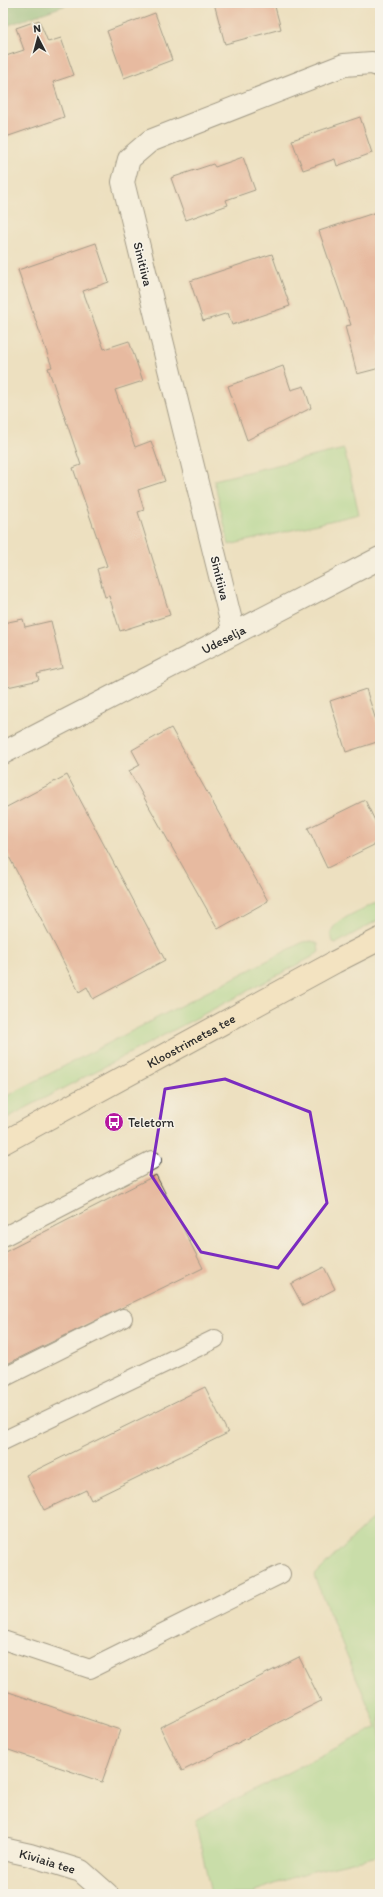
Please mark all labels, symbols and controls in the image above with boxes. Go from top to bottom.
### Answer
north arrow [18,18,58,58]
text: N [33,22,41,35]
street label: Sinitiiva [130,240,156,288]
street label: Sinitiiva [207,554,233,602]
street label: Udeselja [199,621,248,657]
street label: Kloostrimetsa tee [144,1010,238,1071]
bus stop icon: Teletorn [103,1111,125,1133]
place label: Teletorn [128,1115,175,1130]
street label: Kiviaia tee [18,1845,77,1876]

